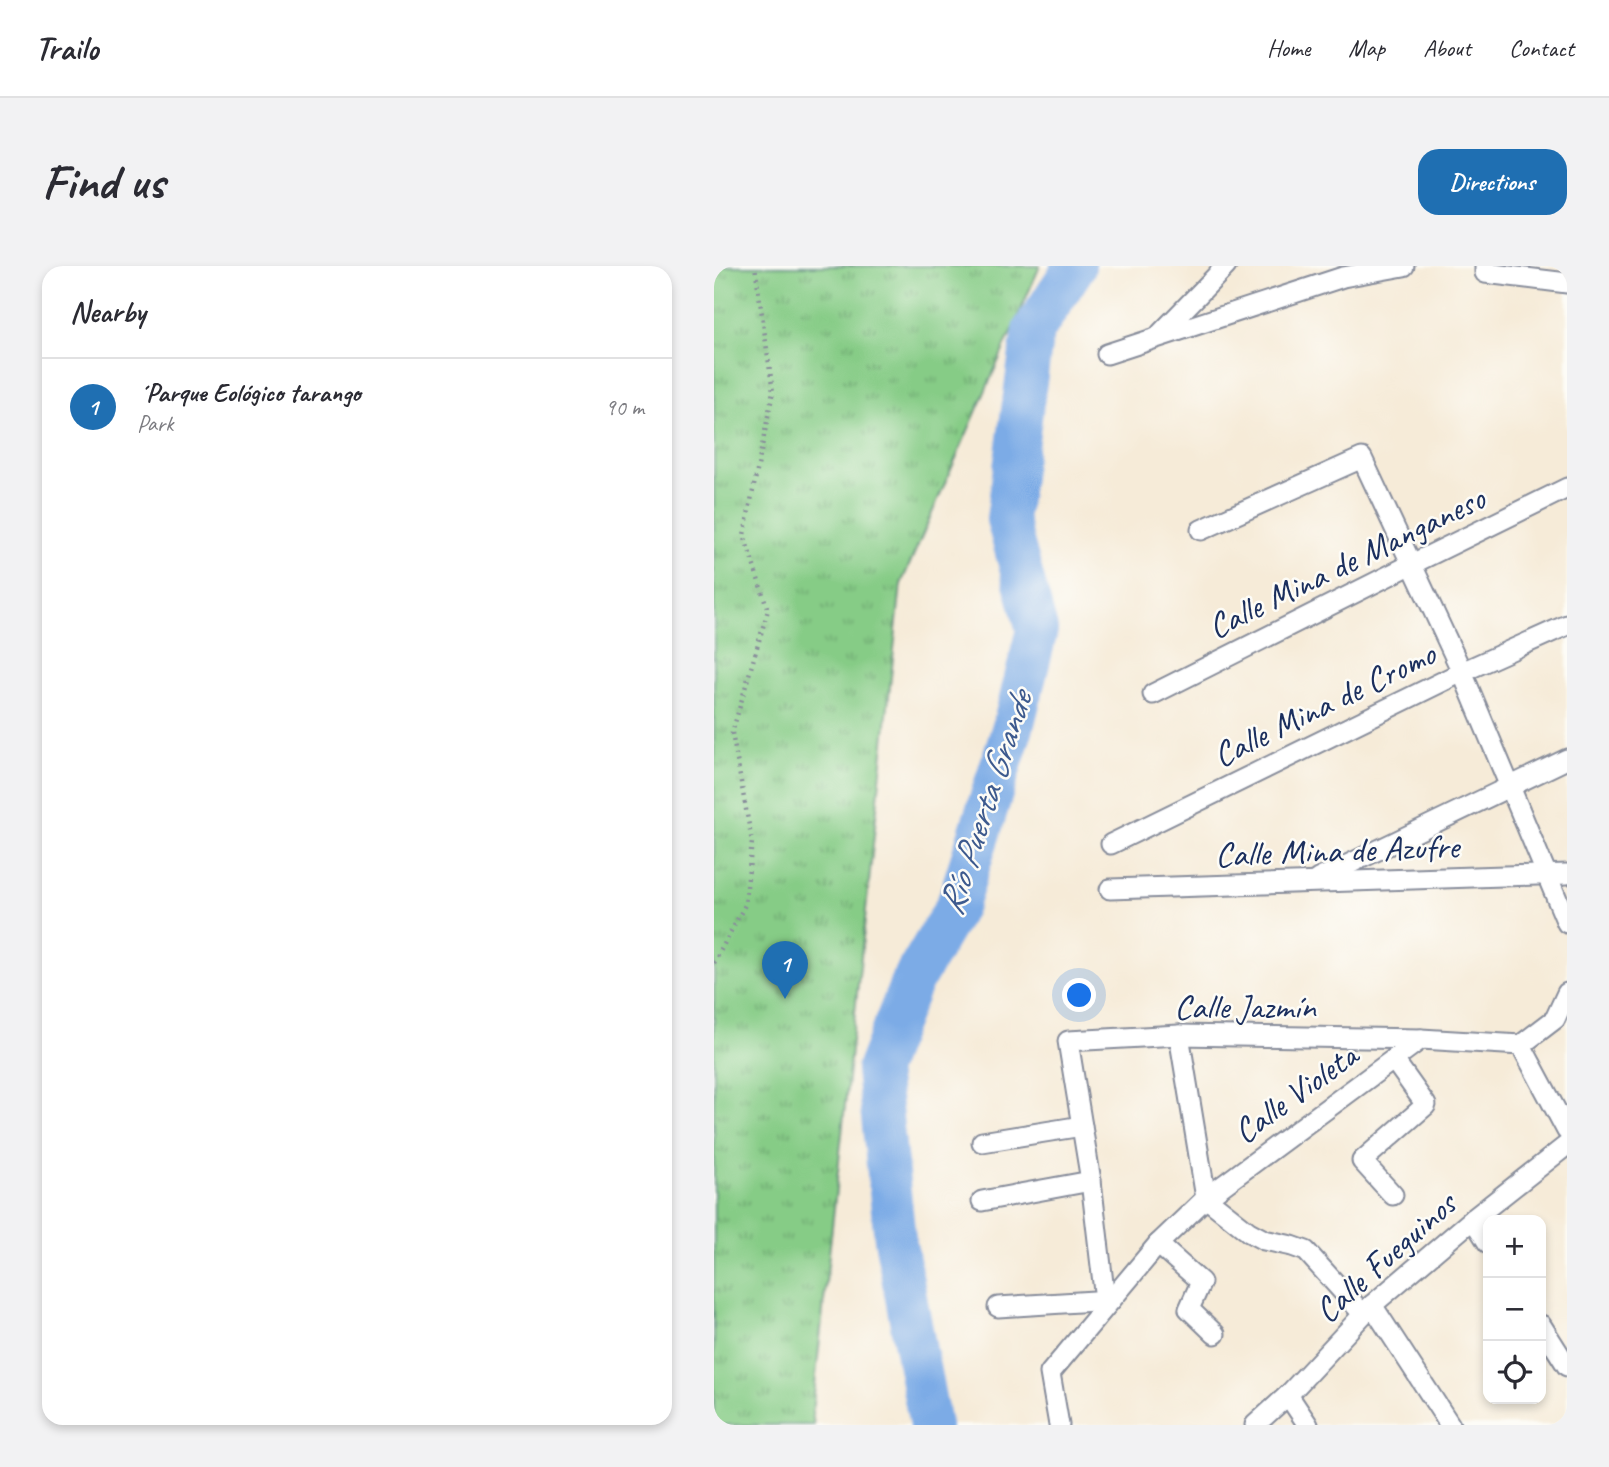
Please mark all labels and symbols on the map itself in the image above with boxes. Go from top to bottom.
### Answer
street label: Calle Mina de Manganeso [1200,475,1494,649]
street label: Calle Mina de Cromo [1206,631,1444,778]
water label: Río Puerta Grande [926,681,1044,920]
street label: Calle Mina de Azufre [1214,824,1462,877]
pin: 1 [762,941,808,999]
your location [1062,978,1096,1012]
street label: Calle Jazmín [1174,984,1317,1029]
street label: Calle Violeta [1224,1032,1368,1154]
street label: Calle Fueguinos [1305,1180,1468,1333]

